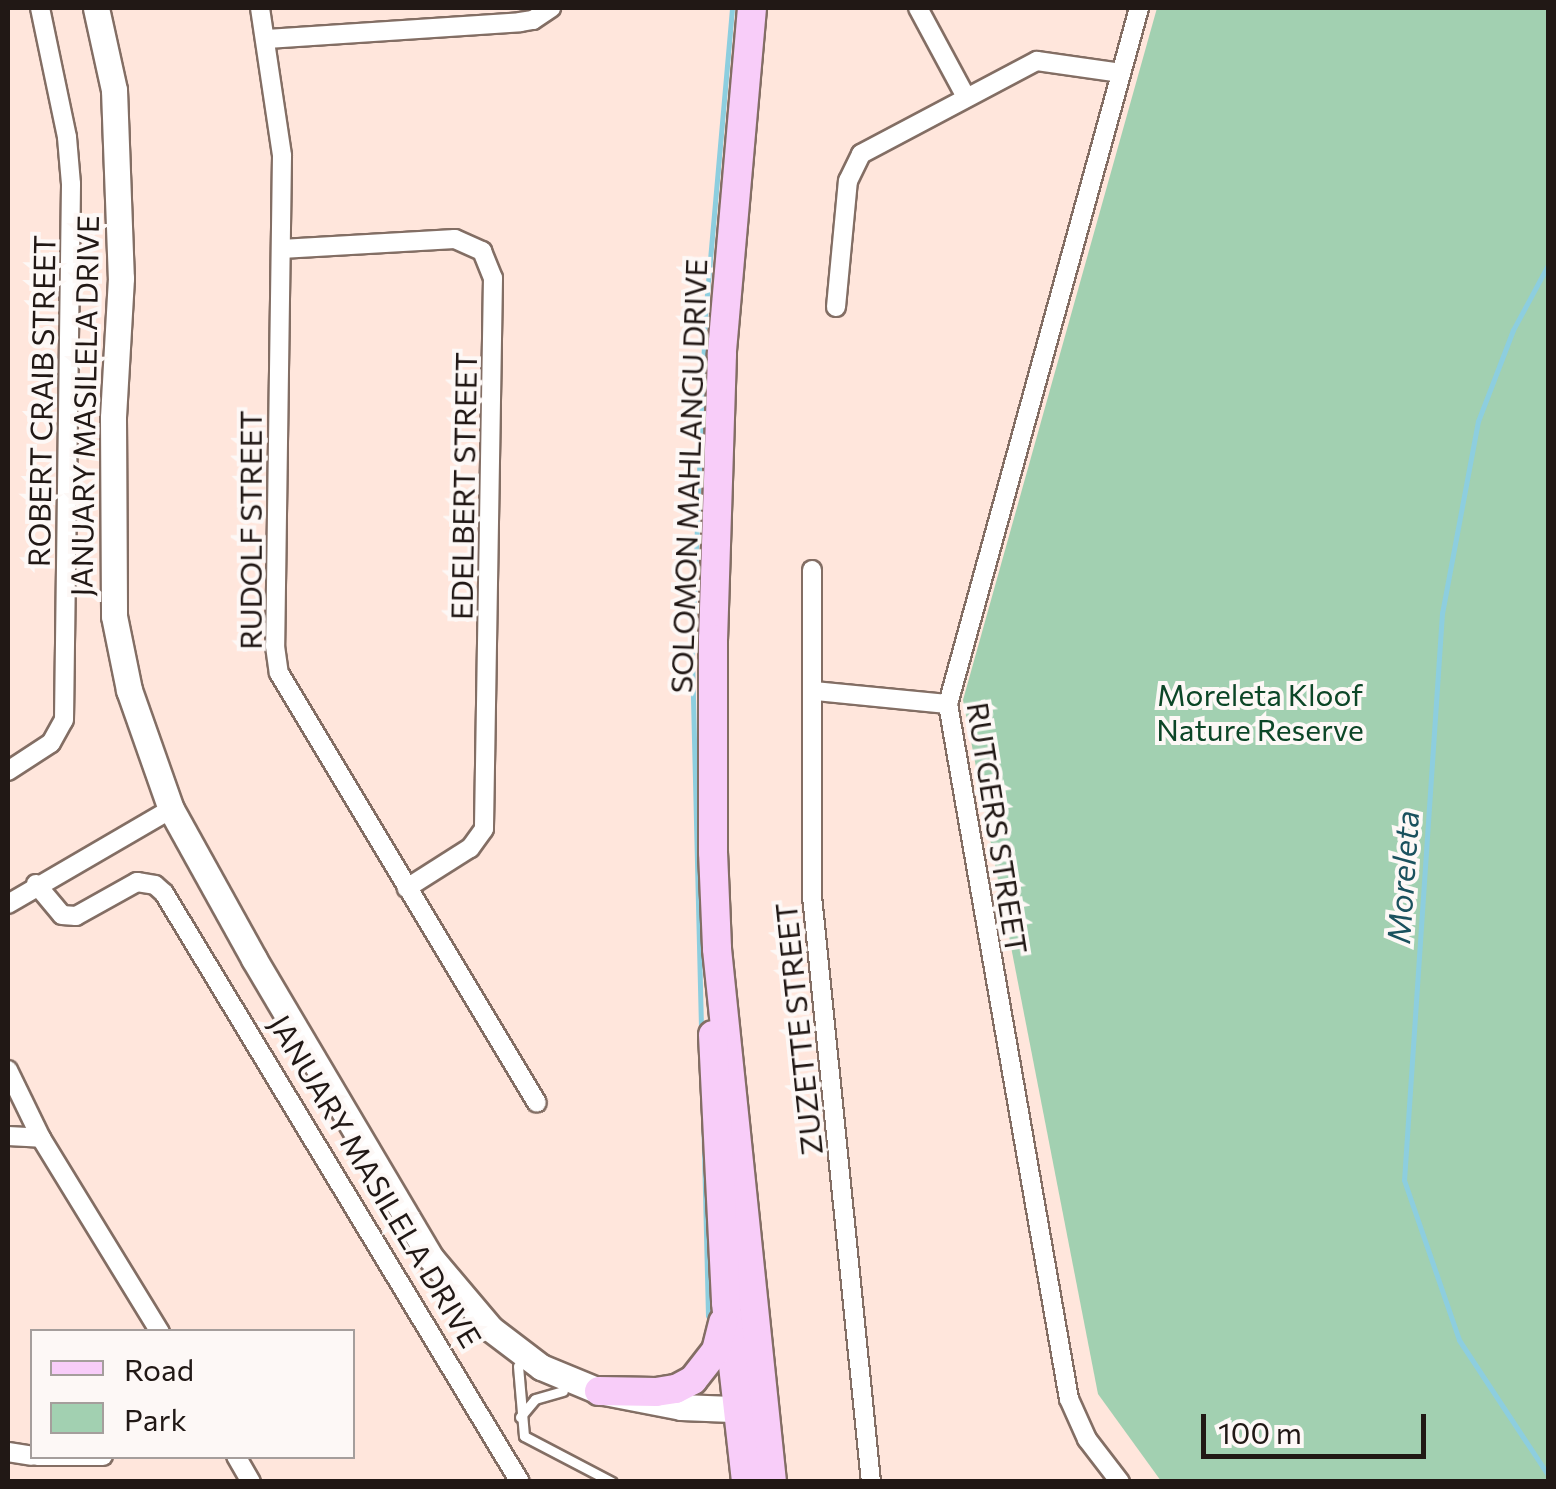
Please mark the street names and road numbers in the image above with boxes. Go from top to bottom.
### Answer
street label: JANUARY MASILELA DRIVE [63,215,105,597]
street label: ROBERT CRAIB STREET [20,235,62,567]
street label: SOLOMON MAHLANGU DRIVE [662,258,714,694]
street label: EDELBERT STREET [443,352,483,620]
street label: RUDOLF STREET [232,410,268,650]
street label: RUTGERS STREET [960,700,1036,956]
street label: ZUZETTE STREET [767,901,829,1157]
street label: JANUARY MASILELA DRIVE [262,1008,490,1354]

